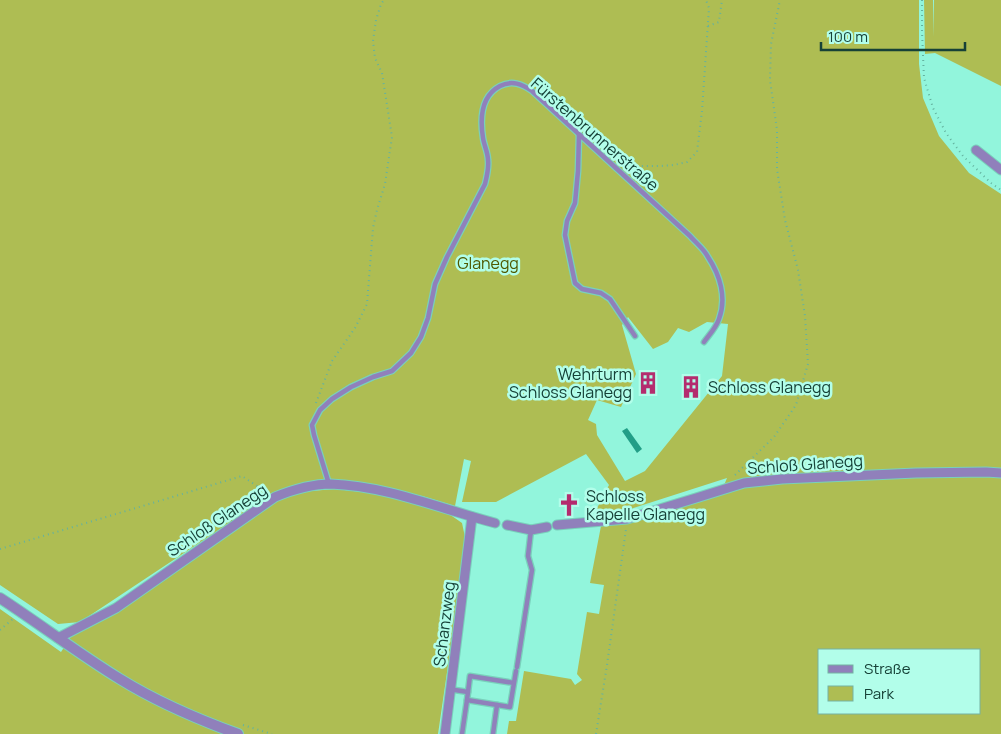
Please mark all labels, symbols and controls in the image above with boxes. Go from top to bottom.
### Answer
scale bar [821,20,965,52]
text: 100 m [828,26,868,47]
street label: Fürstenbrunnerstraße [526,72,664,196]
park label: Glanegg [457,252,519,274]
place label: Wehrturm Schloss Glanegg [509,363,632,403]
building icon: Wehrturm Schloss Glanegg [635,370,661,396]
building icon: Schloss Glanegg [678,374,704,400]
place label: Schloss Glanegg [708,376,831,398]
street label: Schloß Glanegg [746,449,864,479]
street label: Schloß Glanegg [163,478,271,562]
place label: Schloss Kapelle Glanegg [586,485,705,525]
church icon: Schloss Kapelle Glanegg [556,492,582,518]
street label: Schanzweg [428,580,460,668]
legend [818,649,981,714]
text: Straße [864,658,911,679]
text: Park [864,683,894,704]

